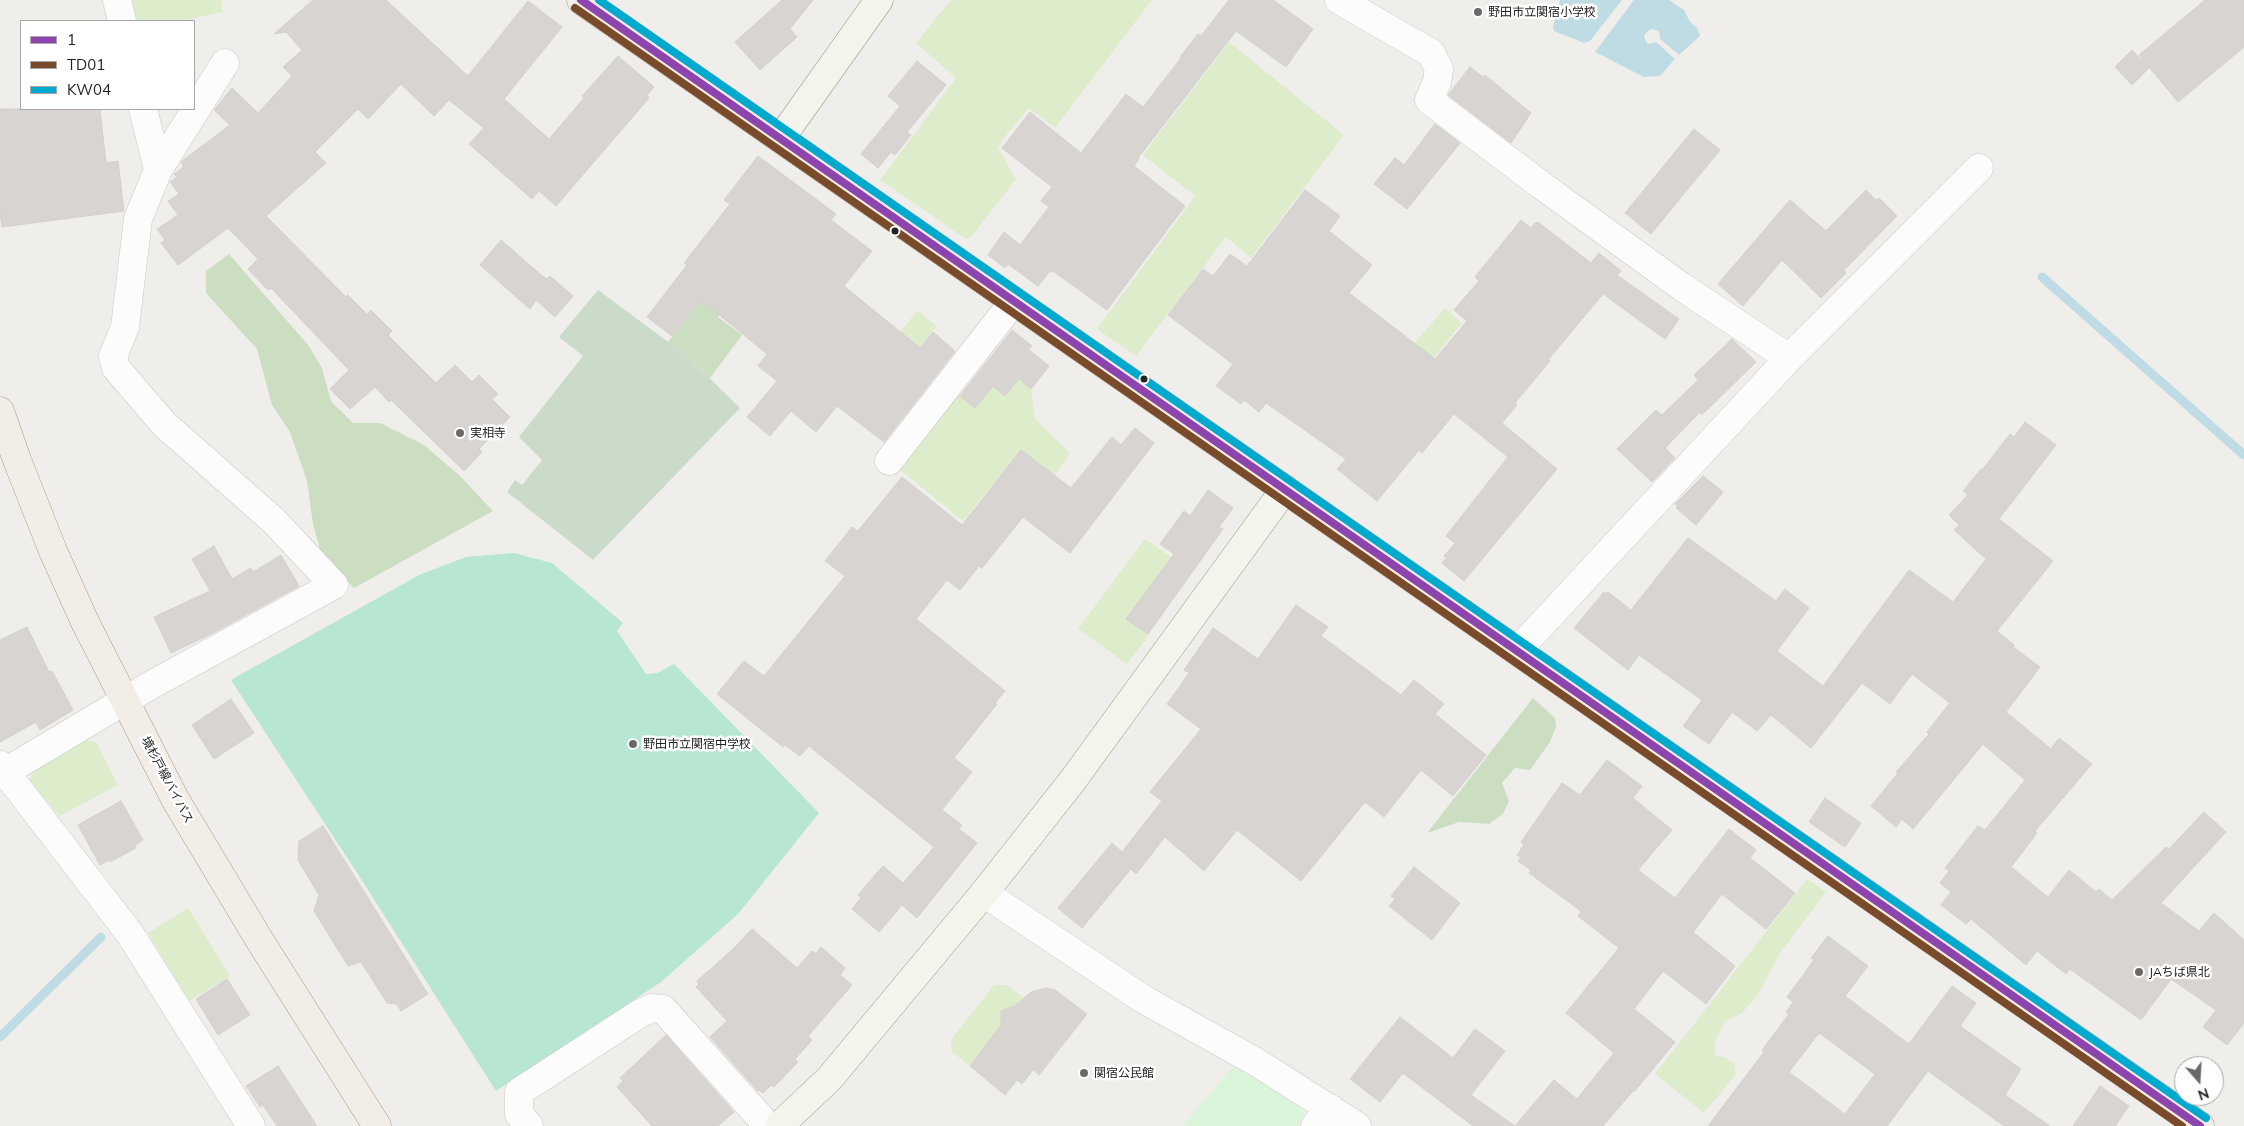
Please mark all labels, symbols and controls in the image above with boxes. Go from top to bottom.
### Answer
place label: 野田市立関宿小学校 [1488,5,1596,19]
marker: 野田市立関宿小学校 [1472,6,1484,18]
legend [20,20,195,110]
text: 1 [67,30,76,49]
text: TD01 [67,55,105,74]
text: KW04 [67,80,111,99]
unlabelled marker [890,226,900,236]
unlabelled marker [1139,374,1149,384]
place label: 実相寺 [470,426,506,440]
marker: 実相寺 [454,427,466,439]
street label: 境杉戸線バイパス [138,734,196,826]
place label: 野田市立関宿中学校 [643,737,751,751]
marker: 野田市立関宿中学校 [627,738,639,750]
place label: JAちば県北 [2149,965,2210,979]
marker: JAちば県北 [2133,966,2145,978]
north arrow [2174,1056,2224,1106]
place label: 関宿公民館 [1094,1066,1154,1080]
marker: 関宿公民館 [1078,1067,1090,1079]
text: N [2196,1084,2211,1104]

